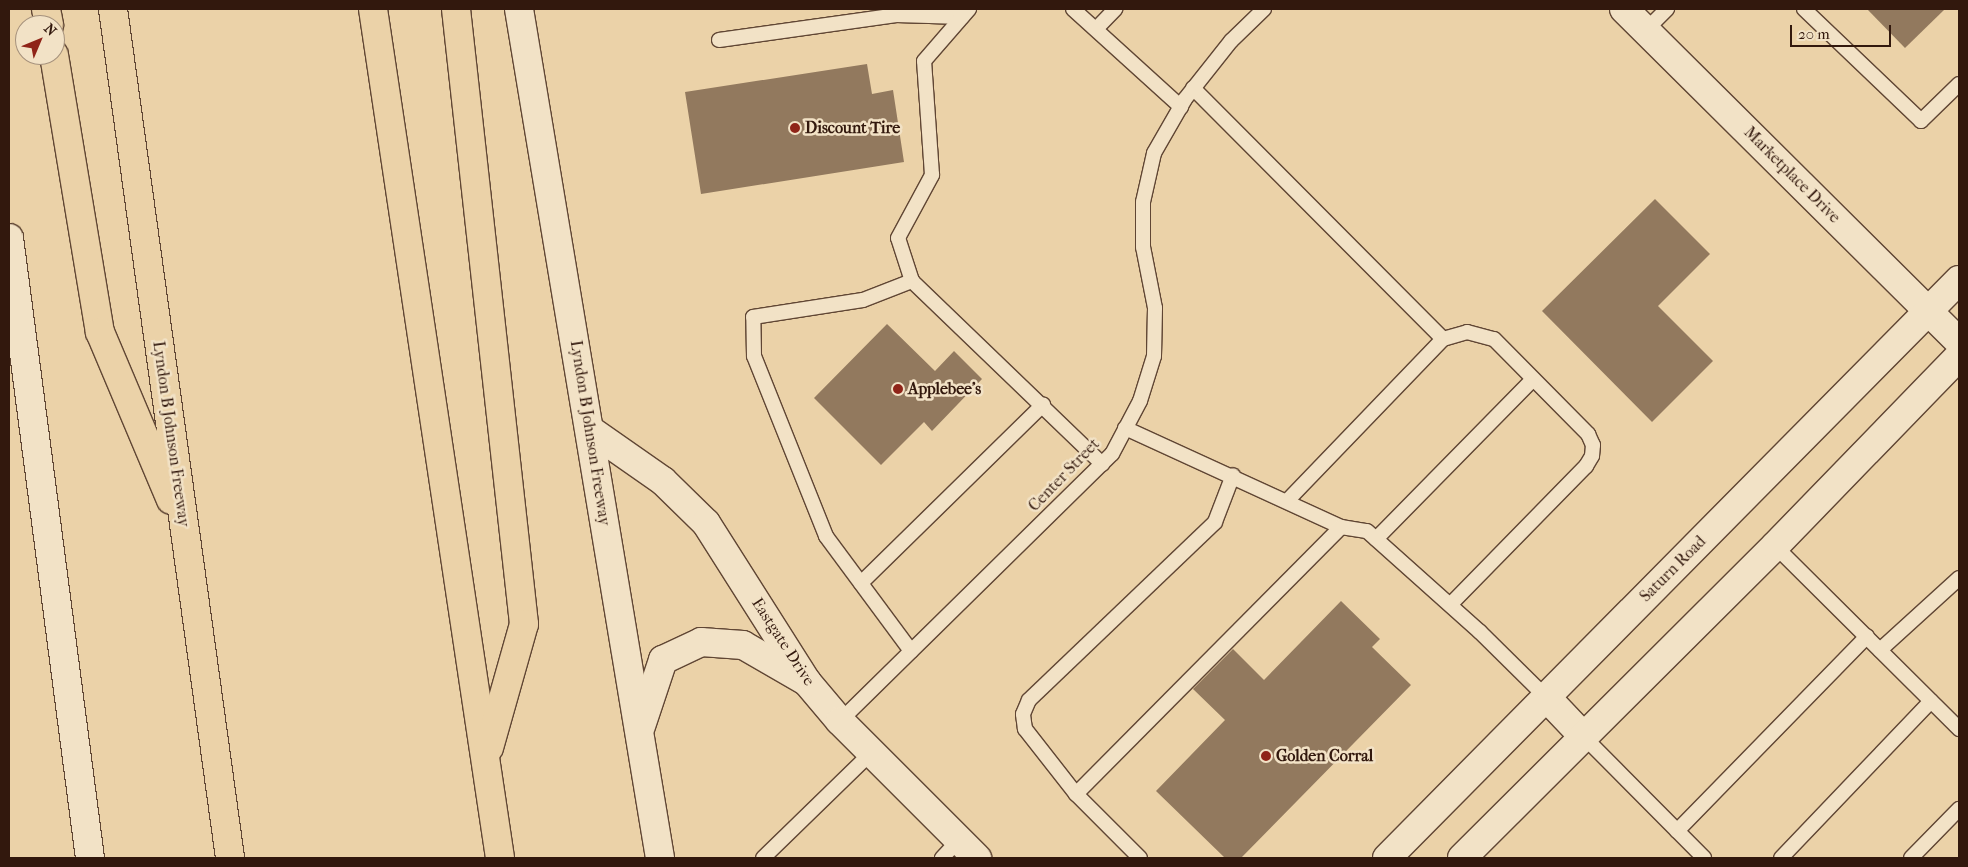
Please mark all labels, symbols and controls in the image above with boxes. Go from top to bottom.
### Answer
north arrow [15,15,65,65]
scale bar [1793,15,1894,47]
text: N [40,20,60,40]
text: 20 m [1798,25,1830,43]
place label: Discount Tire [805,118,900,138]
marker: Discount Tire [789,122,801,134]
street label: Marketplace Drive [1740,123,1844,227]
street label: Lyndon B Johnson Freeway [566,339,614,527]
street label: Lyndon B Johnson Freeway [148,340,194,528]
place label: Applebee's [908,379,981,399]
marker: Applebee's [892,383,904,395]
street label: Center Street [1024,435,1104,515]
street label: Saturn Road [1636,532,1710,606]
street label: Eastgate Drive [747,594,819,690]
place label: Golden Corral [1276,746,1373,766]
marker: Golden Corral [1260,750,1272,762]

